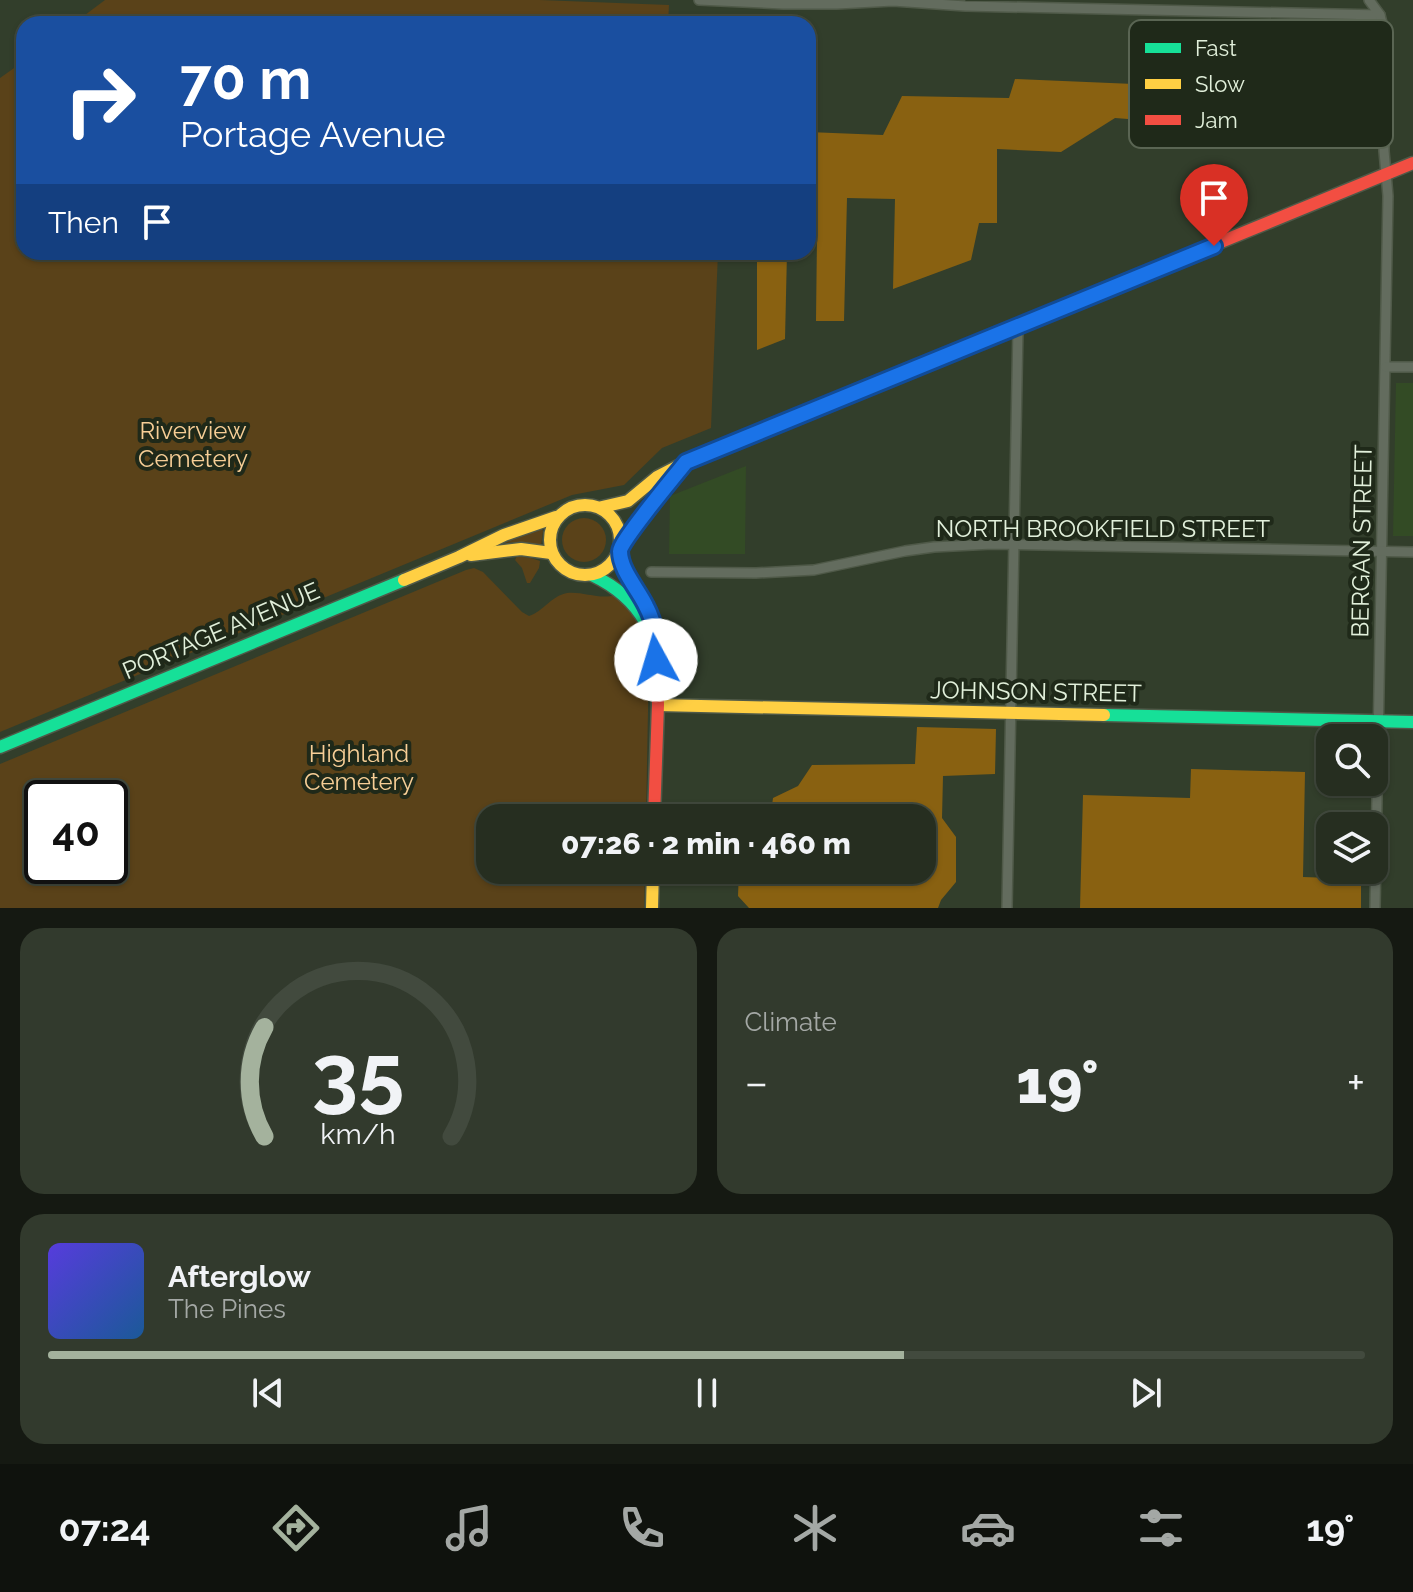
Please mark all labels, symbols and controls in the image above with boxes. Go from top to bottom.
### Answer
legend [1129,20,1393,148]
text: Fast [1195,35,1237,61]
text: 70 m [180,46,311,112]
icon: right [48,48,152,152]
text: Slow [1195,71,1245,97]
text: Jam [1195,107,1238,133]
text: Portage Avenue [180,113,446,155]
pin [1180,164,1248,246]
icon: arrive [1192,176,1236,220]
icon: arrive [135,200,179,244]
text: Then [48,205,119,240]
park label: Riverview Cemetery [138,416,248,473]
street label: BERGAN STREET [1345,444,1378,638]
street label: NORTH BROOKFIELD STREET [936,514,1271,543]
street label: PORTAGE AVENUE [118,576,324,685]
position arrow [614,618,698,702]
street label: JOHNSON STREET [930,675,1142,708]
map controls [1316,724,1388,884]
button: search [1316,724,1388,796]
park label: Highland Cemetery [304,739,414,796]
speed limit sign: 40 [24,780,128,884]
button: layers [1316,812,1388,884]
text: 07:26 · 2 min · 460 m [561,826,851,861]
text: Climate [745,1007,837,1037]
text: 35 [312,1025,405,1122]
text: 19° [1016,1047,1099,1117]
text: − [745,1057,768,1108]
text: + [1347,1057,1365,1108]
text: km/h [321,1117,396,1151]
text: Afterglow [168,1259,311,1294]
text: The Pines [168,1294,286,1324]
icon: previous [246,1371,290,1415]
icon: pause [685,1371,729,1415]
icon: next [1124,1371,1168,1415]
icon: directions [268,1500,324,1556]
icon: music [441,1500,497,1556]
icon: phone [614,1500,670,1556]
icon: climate [787,1500,843,1556]
icon: car [960,1500,1016,1556]
icon: filters [1133,1500,1189,1556]
text: 07:24 [59,1507,151,1549]
text: 19° [1306,1507,1354,1549]

